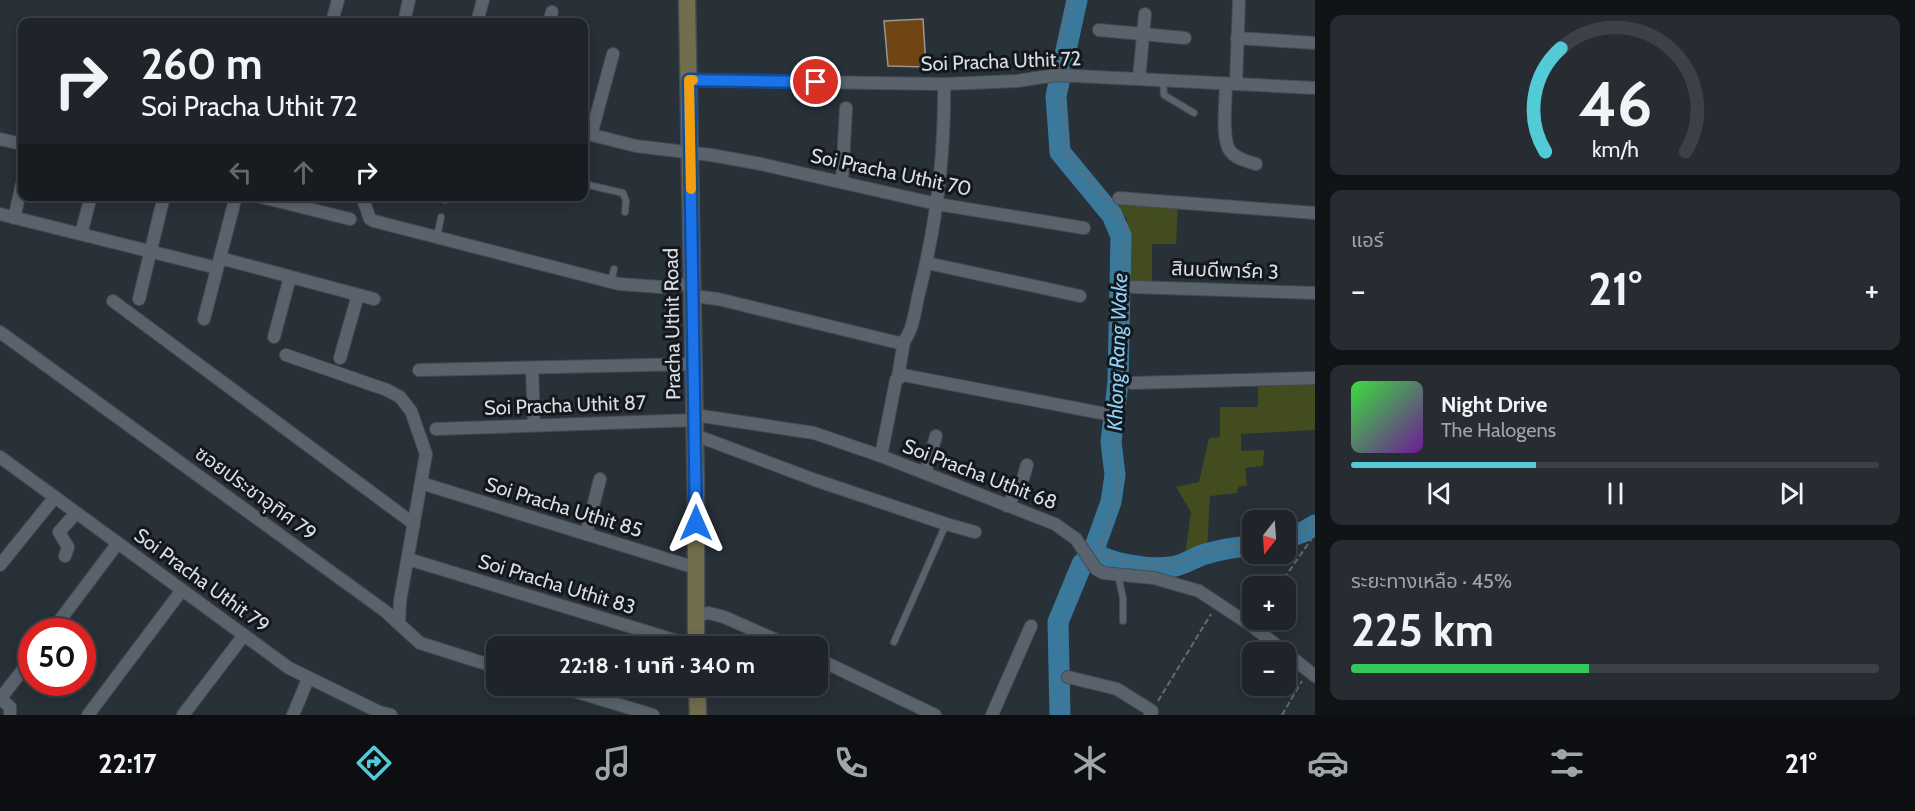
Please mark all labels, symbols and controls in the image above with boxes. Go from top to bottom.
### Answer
text: 260 m [141,38,262,90]
icon: right [42,42,120,120]
street label: Soi Pracha Uthit 72 [920,46,1082,76]
pin [790,56,841,107]
icon: arrive [799,65,832,98]
text: 46 [1578,66,1652,142]
text: Soi Pracha Uthit 72 [141,90,358,123]
text: km/h [1592,136,1638,162]
street label: Soi Pracha Uthit 70 [808,143,974,201]
icon: left [224,156,257,189]
icon: ahead [287,156,320,189]
icon: right [350,156,383,189]
text: แอร์ [1351,228,1383,252]
street label: Pracha Uthit Road [659,248,685,400]
street label: สินบดีพาร์ค 3 [1171,256,1279,284]
text: 21° [1588,262,1642,316]
text: − [1351,270,1366,310]
text: + [1864,270,1879,310]
water label: Khlong Rang Wake [1102,272,1132,431]
street label: Soi Pracha Uthit 87 [484,390,646,420]
text: Night Drive [1441,391,1547,418]
text: The Halogens [1441,418,1556,442]
street label: Soi Pracha Uthit 68 [899,434,1061,514]
street label: ซอยประชาอุทิศ 79 [191,441,321,545]
street label: Soi Pracha Uthit 85 [483,472,645,542]
icon: previous [1423,477,1456,510]
icon: pause [1599,477,1632,510]
icon: next [1775,477,1808,510]
position arrow [664,491,728,555]
north arrow [1242,510,1296,564]
map controls [1242,510,1296,696]
street label: Soi Pracha Uthit 79 [130,523,274,637]
street label: Soi Pracha Uthit 83 [476,549,638,619]
text: ระยะทางเหลือ · 45% [1351,569,1512,593]
button: + [1242,576,1296,630]
text: 225 km [1351,603,1494,657]
speed limit sign: 50 [18,618,96,696]
button: − [1242,642,1296,696]
text: 22:18 · 1 นาที · 340 m [559,652,755,679]
icon: directions [353,742,395,784]
icon: music [592,742,634,784]
icon: phone [830,742,872,784]
icon: climate [1069,742,1111,784]
icon: car [1307,742,1349,784]
icon: filters [1546,742,1588,784]
text: 22:17 [98,747,157,780]
text: 21° [1785,747,1817,780]

